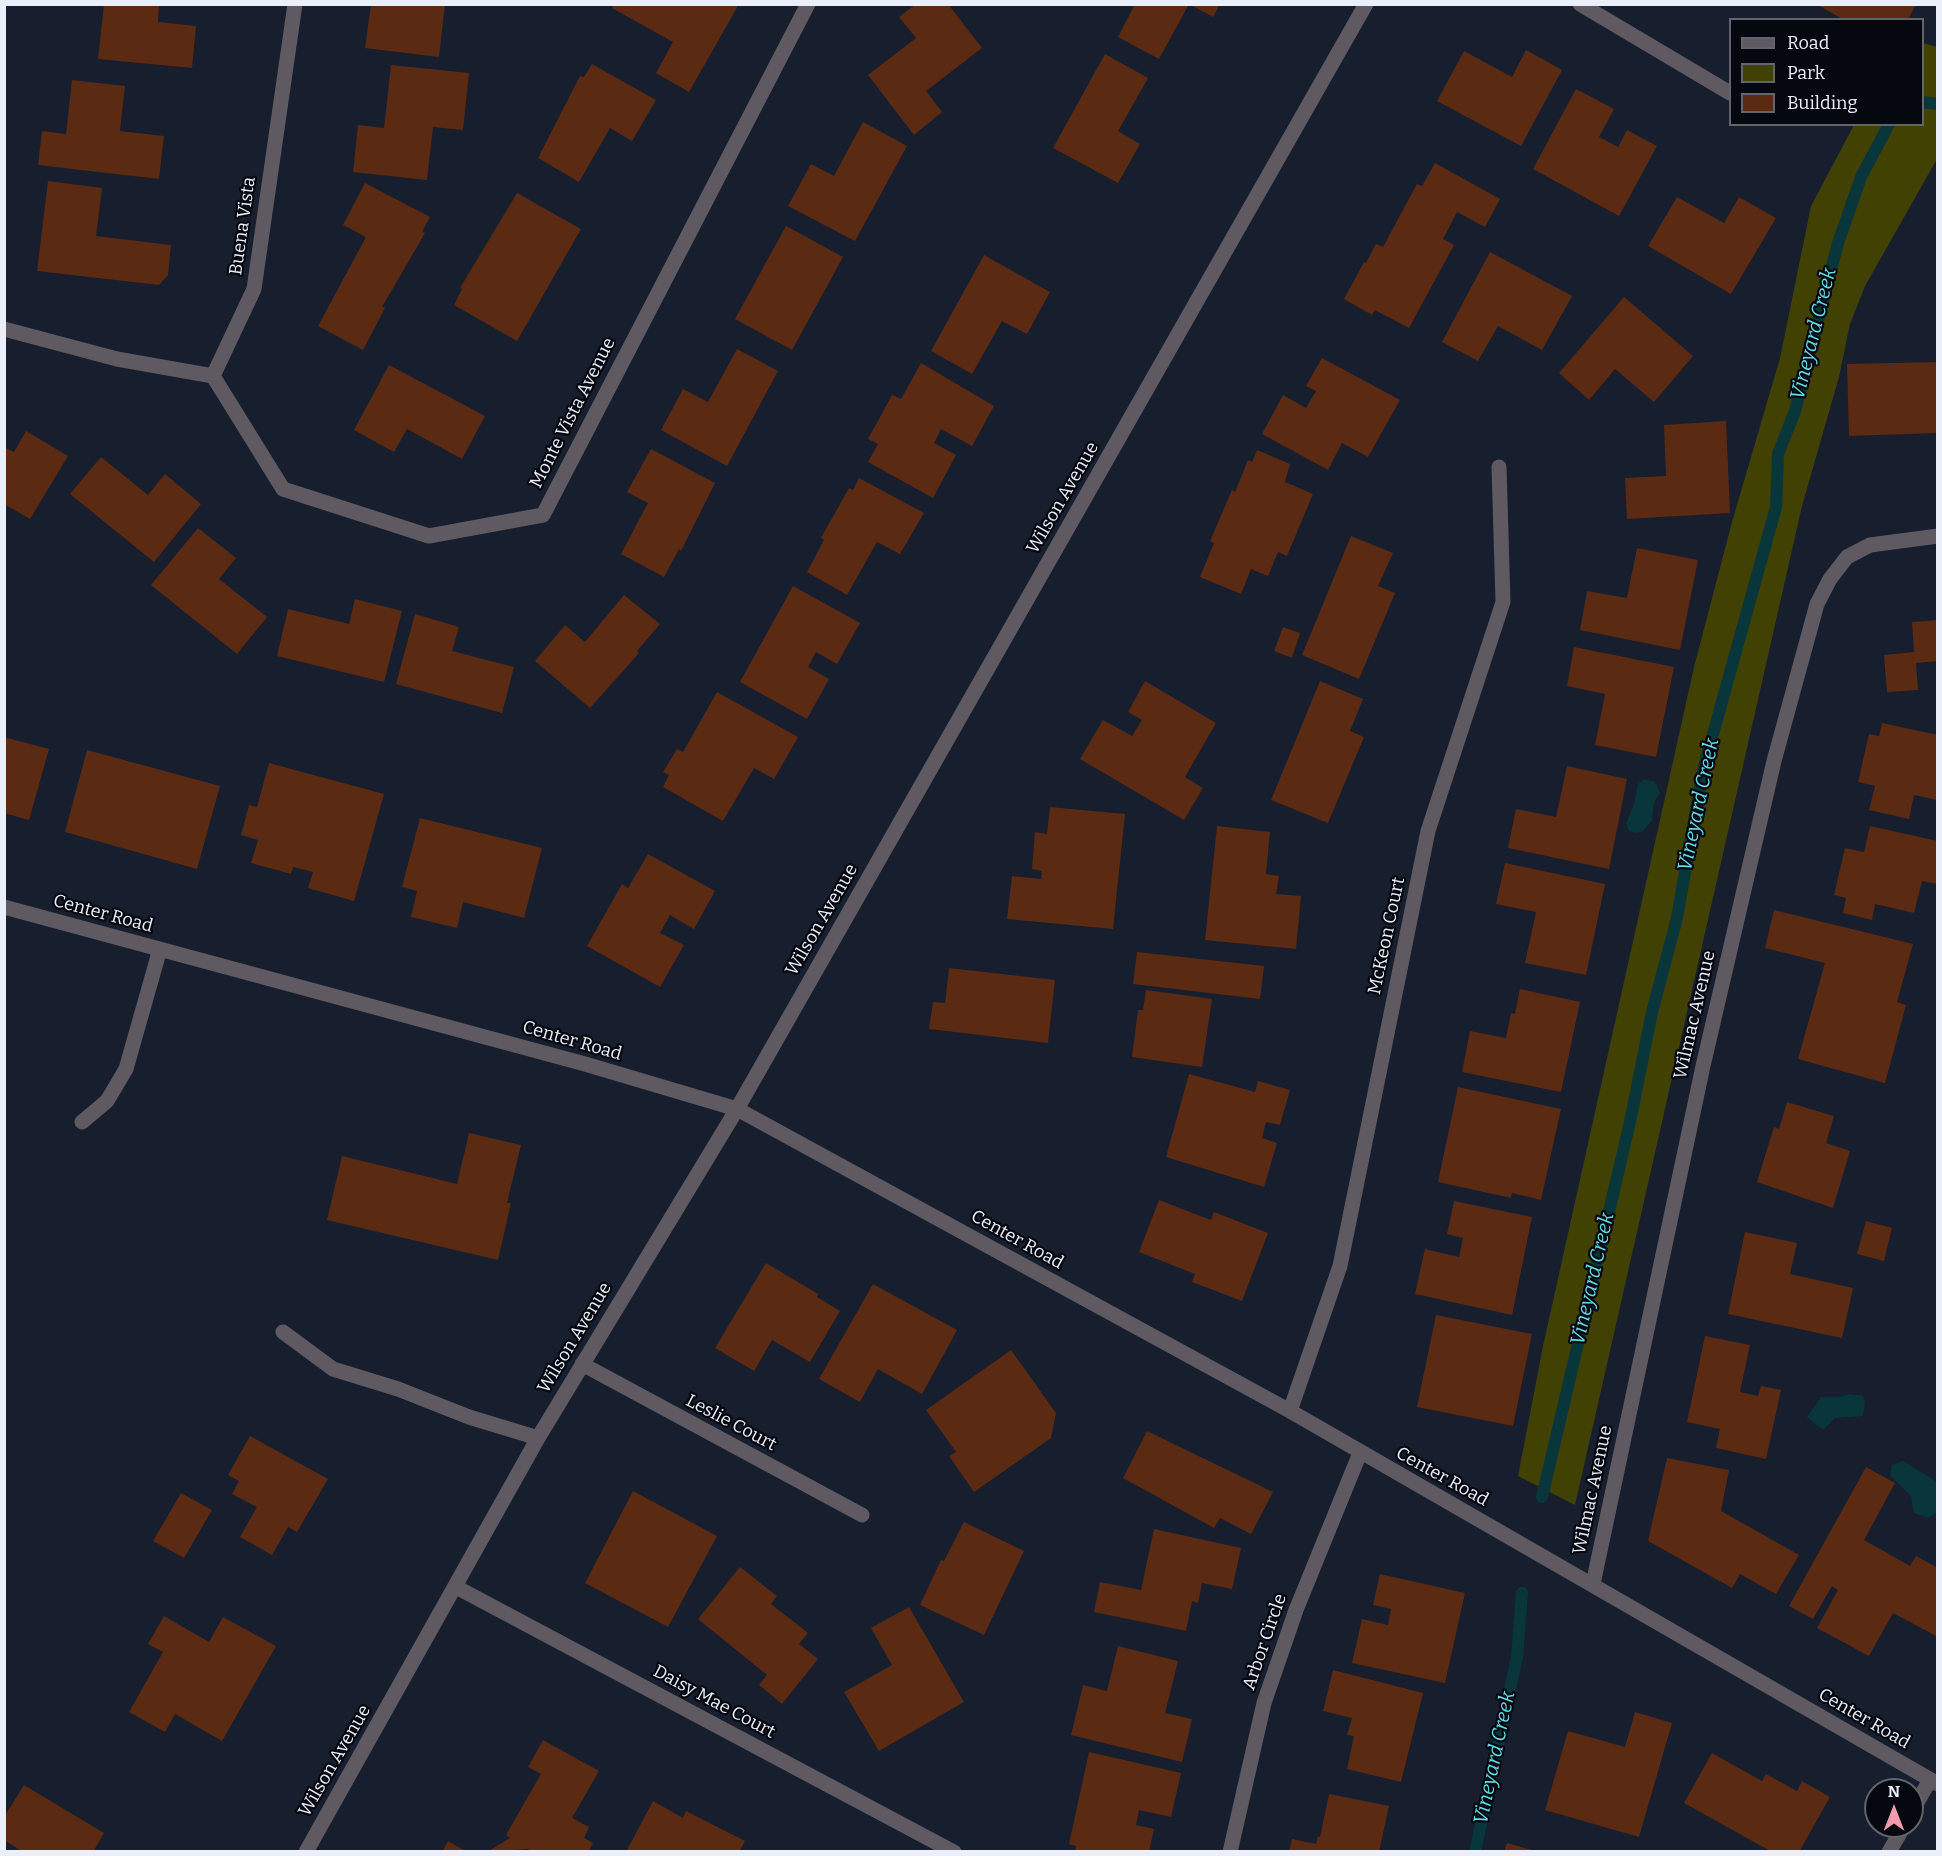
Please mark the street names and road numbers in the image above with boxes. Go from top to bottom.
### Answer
street label: Buena Vista [225,175,261,277]
street label: Monte Vista Avenue [526,334,620,492]
street label: Wilson Avenue [1022,438,1104,558]
street label: Wilson Avenue [781,860,863,980]
street label: McKeon Court [1364,875,1410,997]
street label: Center Road [51,890,155,938]
street label: Wilmac Avenue [1670,949,1720,1081]
street label: Center Road [520,1017,624,1065]
street label: Center Road [967,1206,1067,1274]
street label: Wilson Avenue [533,1279,617,1397]
street label: Leslie Court [682,1390,780,1456]
street label: Wilmac Avenue [1569,1424,1617,1556]
street label: Center Road [1392,1443,1492,1511]
street label: Arbor Circle [1238,1591,1292,1693]
street label: Daisy Mae Court [649,1661,779,1743]
street label: Center Road [1814,1684,1914,1754]
street label: Wilson Avenue [294,1701,376,1821]

